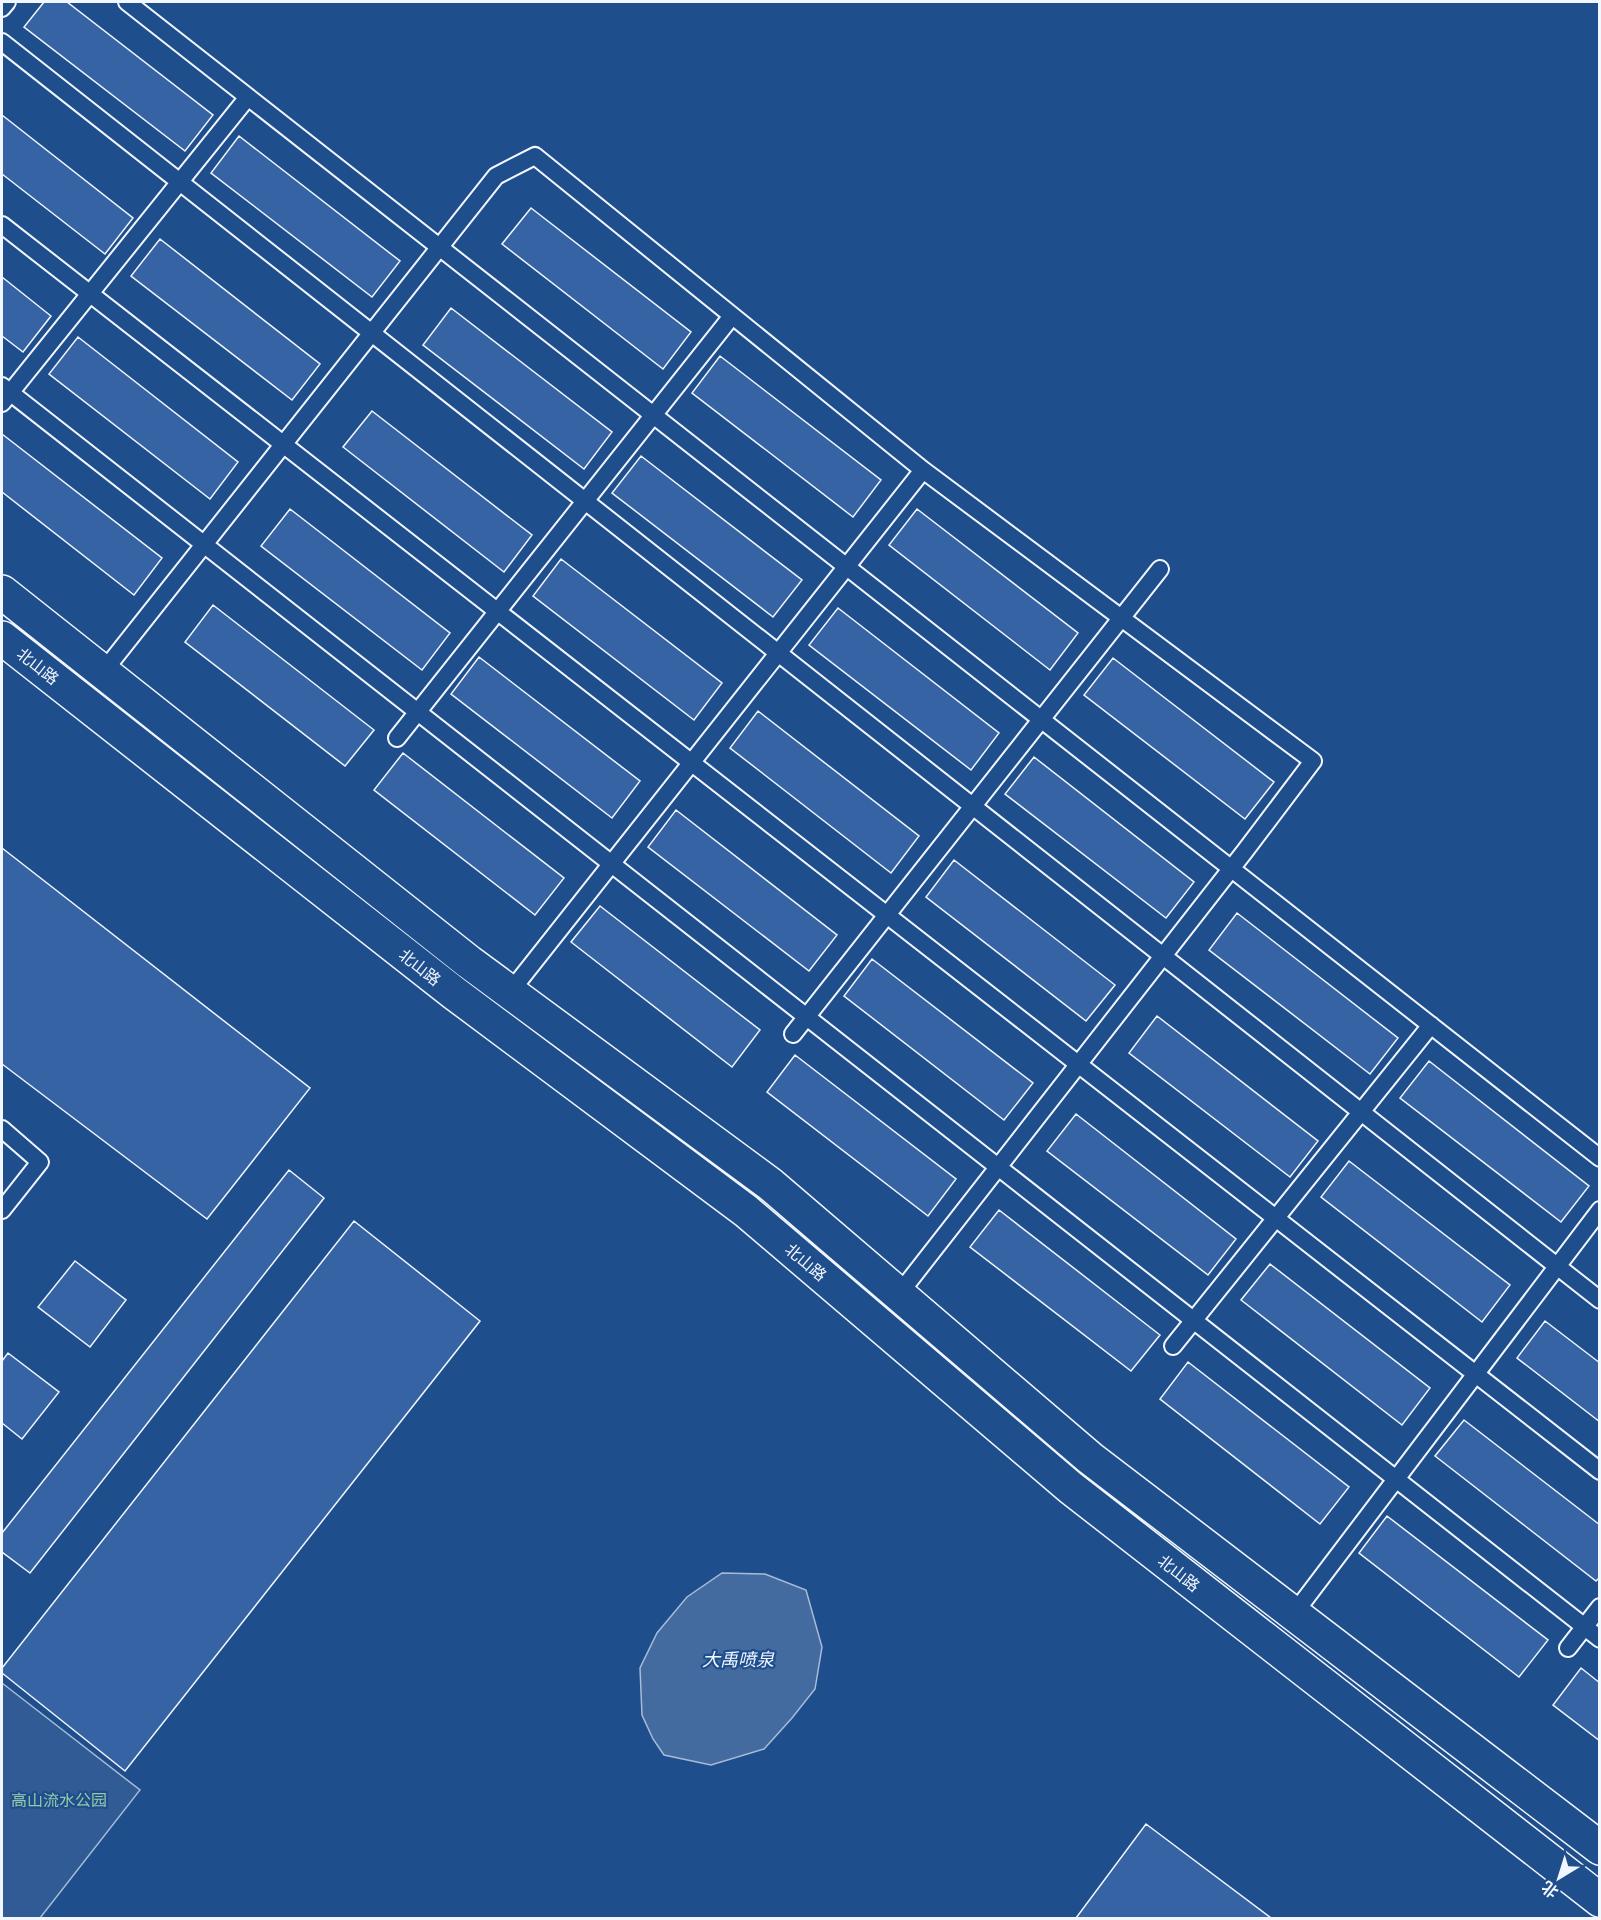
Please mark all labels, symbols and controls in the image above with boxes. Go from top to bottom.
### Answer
street label: 北山路 [13,643,63,689]
street label: 北山路 [395,944,445,990]
street label: 北山路 [781,1239,831,1285]
street label: 北山路 [1154,1550,1204,1596]
water label: 大禹喷泉 [702,1648,775,1671]
park label: 高山流水公园 [11,1790,107,1810]
north arrow [1529,1848,1589,1908]
text: 北 [1537,1877,1562,1903]

